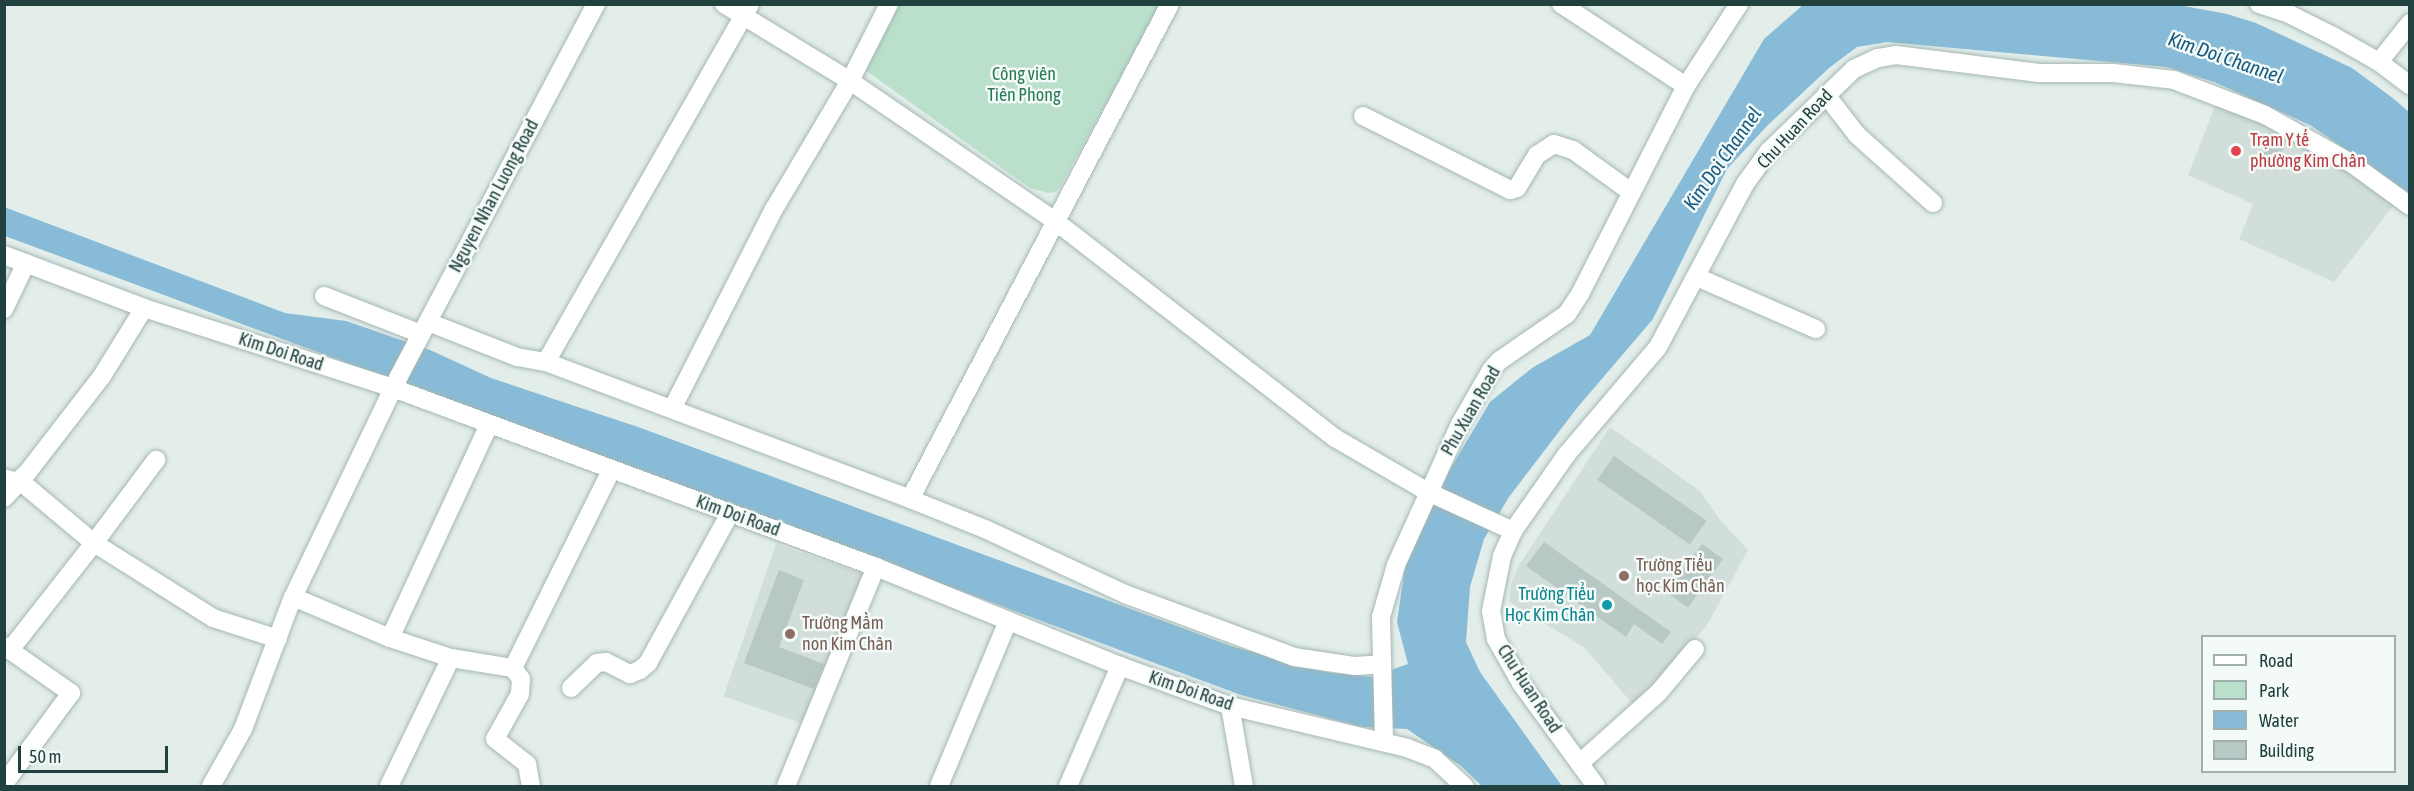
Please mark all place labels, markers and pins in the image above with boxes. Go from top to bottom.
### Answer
place label: Trạm Y tế phường Kim Chân [2250,130,2366,172]
marker: Trạm Y tế phường Kim Chân [2227,142,2245,160]
place label: Trường Tiểu học Kim Chân [1636,555,1725,598]
marker: Trường Tiểu học Kim Chân [1617,569,1631,583]
place label: Trường Tiểu Học Kim Chân [1505,584,1595,626]
marker: Trường Tiểu Học Kim Chân [1600,598,1614,612]
place label: Trường Mầm non Kim Chân [802,613,893,656]
marker: Trường Mầm non Kim Chân [783,627,797,641]

